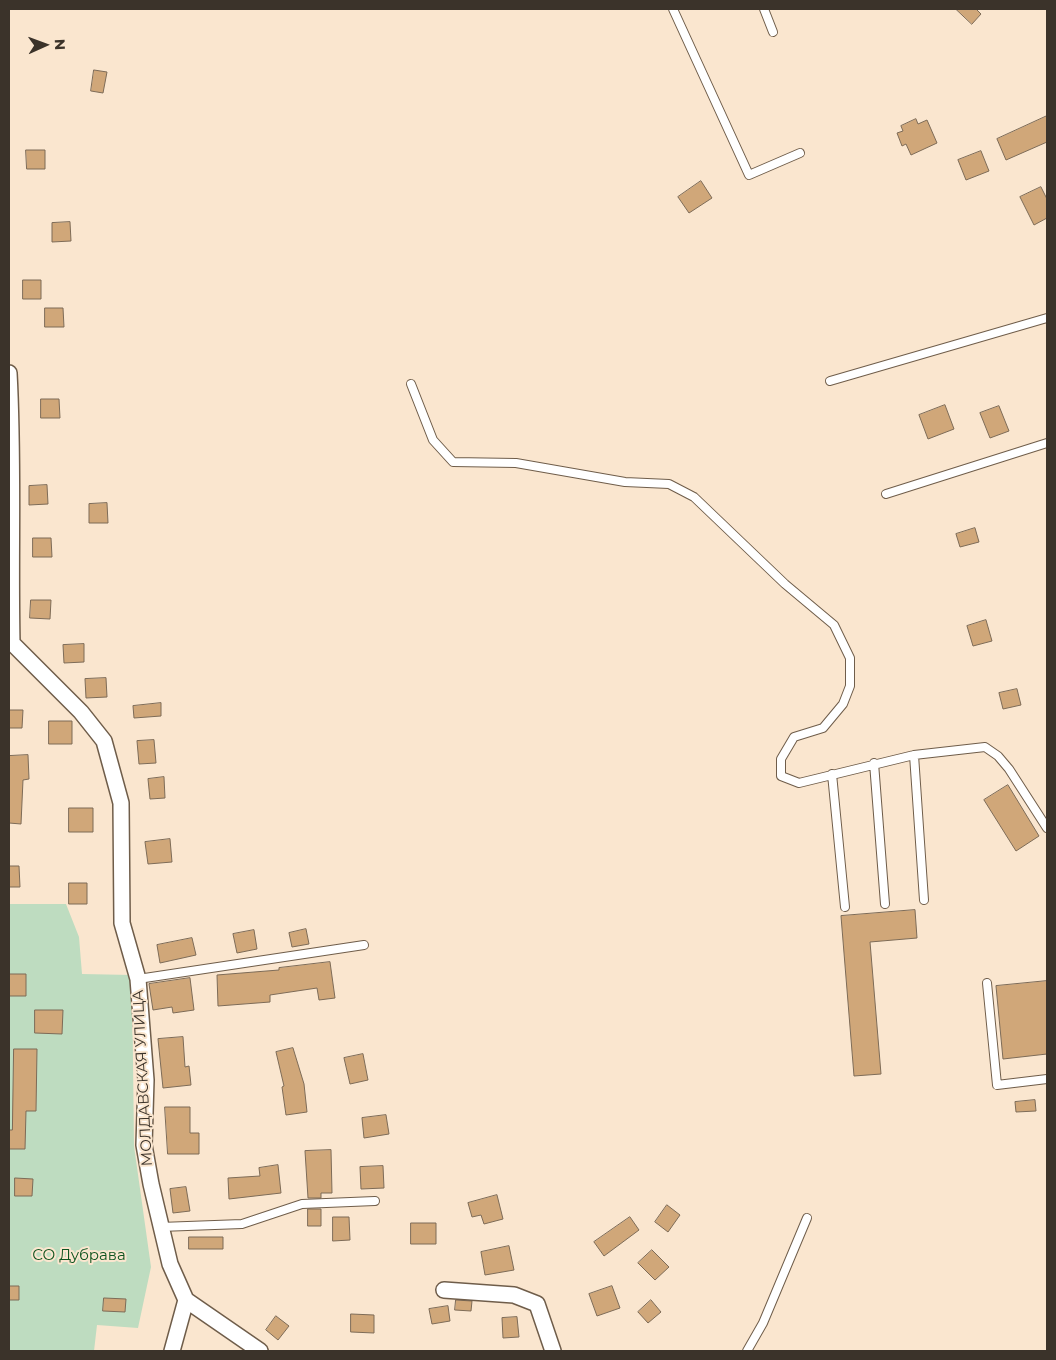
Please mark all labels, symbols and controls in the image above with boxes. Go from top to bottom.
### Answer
north arrow [20,20,70,70]
text: N [51,39,69,50]
street label: МОЛДАВСКАЯ УЛИЦА [129,989,157,1167]
park label: СО Дубрава [32,1247,126,1265]

